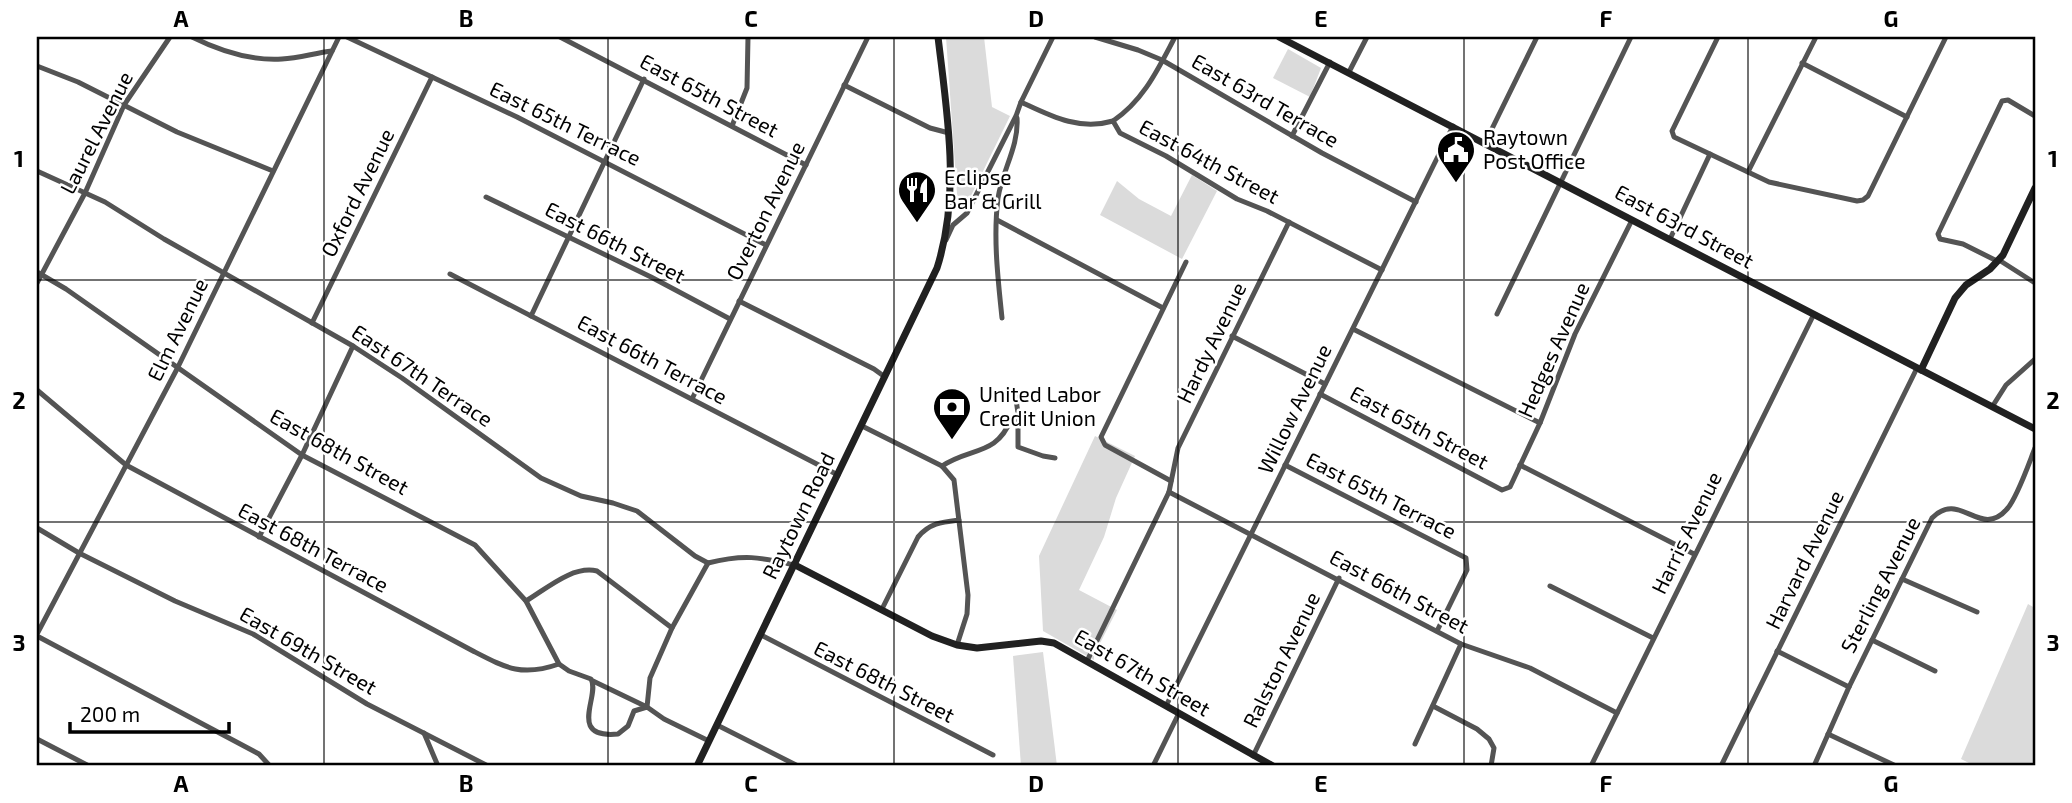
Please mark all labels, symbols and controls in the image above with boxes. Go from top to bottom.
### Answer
text: A [173,4,189,32]
text: B [459,4,473,32]
text: C [744,4,758,32]
text: D [1028,4,1044,32]
text: E [1314,4,1328,32]
text: F [1600,4,1613,32]
text: G [1884,4,1898,32]
street label: East 63rd Terrace [1188,47,1344,152]
street label: East 65th Street [636,48,783,142]
street label: Laurel Avenue [54,67,137,198]
street label: East 65th Terrace [486,75,645,170]
street label: East 64th Street [1135,113,1284,208]
street label: Oxford Avenue [315,124,398,261]
place label: Raytown Post Office [1483,124,1585,173]
public building icon: Raytown Post Office [1435,129,1477,184]
street label: Overton Avenue [720,137,809,284]
text: 1 [14,144,24,172]
text: 1 [2048,144,2058,172]
place label: Eclipse Bar & Grill [944,164,1042,213]
restaurant icon: Eclipse Bar & Grill [896,169,938,224]
street label: East 63rd Street [1611,179,1758,273]
street label: East 66th Street [541,196,690,288]
street label: Elm Avenue [141,274,212,385]
street label: Hardy Avenue [1171,278,1251,407]
street label: Hedges Avenue [1512,278,1594,421]
street label: East 66th Terrace [574,309,732,409]
street label: East 67th Terrace [348,318,498,431]
street label: Willow Avenue [1252,340,1336,477]
street label: East 65th Street [1346,380,1493,474]
place label: United Labor Credit Union [979,381,1102,430]
text: 2 [12,386,26,414]
bank icon: United Labor Credit Union [931,386,973,441]
text: 2 [2046,386,2060,414]
street label: East 68th Street [266,402,413,499]
street label: East 65th Terrace [1302,446,1461,543]
street label: Raytown Road [756,448,839,583]
street label: Harris Avenue [1645,467,1726,598]
street label: Harvard Avenue [1759,486,1848,633]
street label: East 68th Terrace [234,497,393,597]
street label: Sterling Avenue [1835,512,1925,656]
street label: East 66th Street [1326,544,1474,638]
street label: Ralston Avenue [1237,587,1324,731]
street label: East 69th Street [236,600,382,699]
street label: East 67th Street [1070,623,1215,721]
text: 3 [12,628,26,656]
text: 3 [2046,628,2060,656]
street label: East 68th Street [810,634,959,727]
scale bar [70,691,229,735]
text: 200 m [80,701,140,726]
text: A [173,769,189,797]
text: B [459,769,473,797]
text: C [744,769,758,797]
text: D [1028,769,1044,797]
text: E [1314,769,1328,797]
text: F [1600,769,1613,797]
text: G [1884,769,1898,797]

